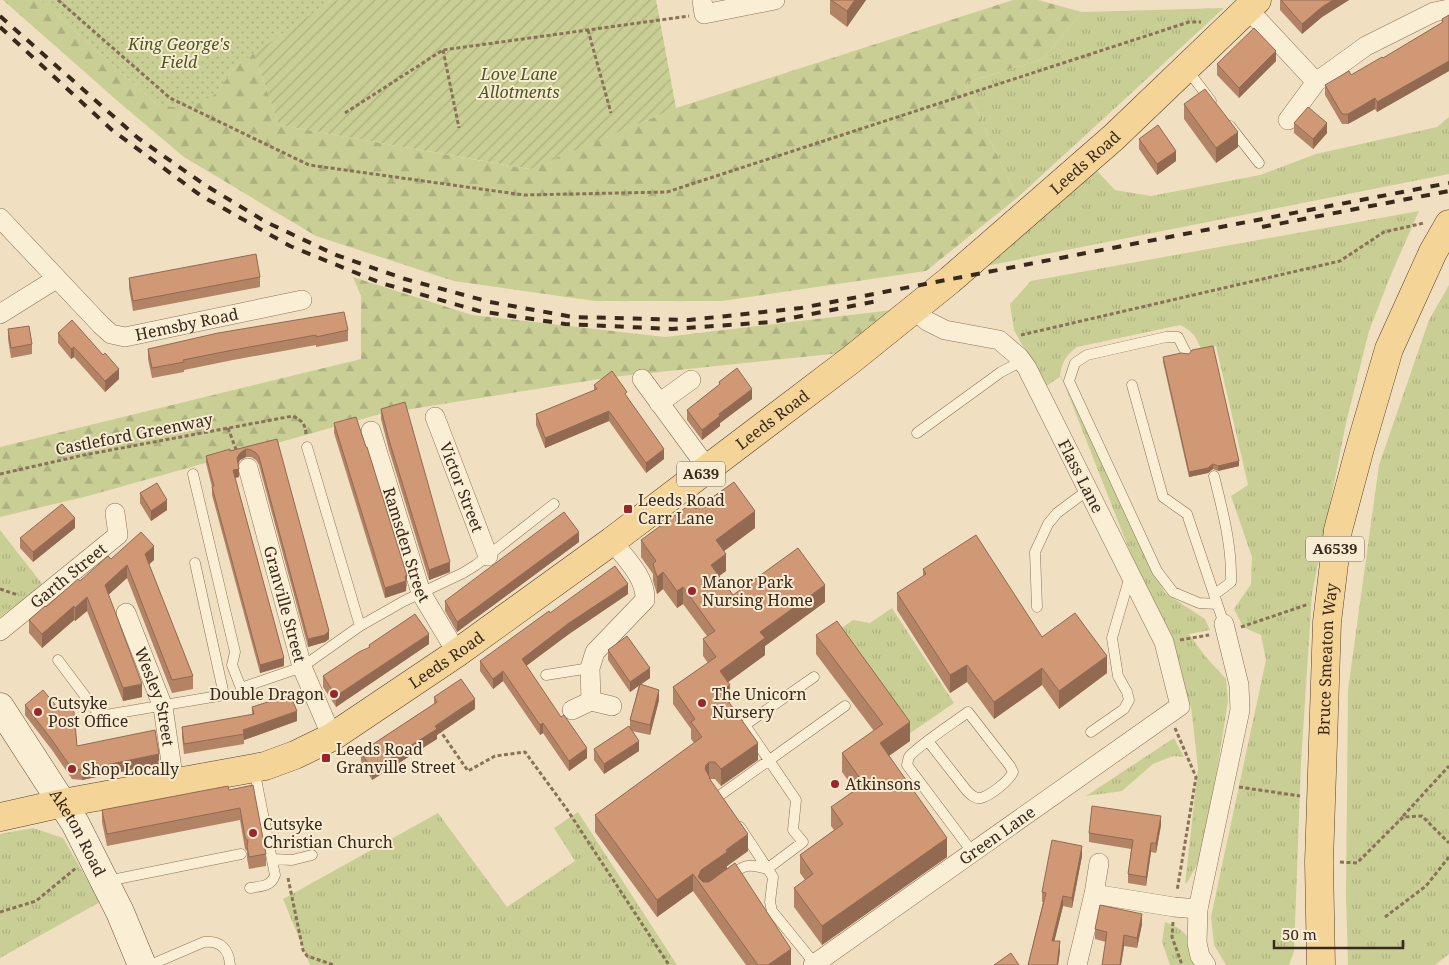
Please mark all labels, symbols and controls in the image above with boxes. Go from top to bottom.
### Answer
park label: King George's Field [127,33,230,73]
park label: Love Lane Allotments [477,63,560,103]
street label: Leeds Road [1045,126,1125,199]
street label: Hemsby Road [133,303,241,346]
street label: Leeds Road [731,384,814,454]
street label: Castleford Greenway [53,408,215,460]
street label: Flass Lane [1053,435,1109,517]
street label: Victor Street [435,439,489,536]
road number: A639 [677,462,725,486]
street label: Ramsden Street [378,484,435,607]
place label: Leeds Road Carr Lane [638,489,725,529]
marker: Leeds Road Carr Lane [622,503,634,515]
road number: A6539 [1306,536,1364,562]
street label: Garth Street [25,537,111,613]
street label: Granville Street [259,543,311,665]
place label: Manor Park Nursing Home [702,571,813,611]
street label: Bruce Smeaton Way [1312,581,1343,736]
marker: Manor Park Nursing Home [686,585,698,597]
street label: Leeds Road [404,626,489,693]
street label: Wesley Street [129,644,180,748]
place label: Double Dragon [209,683,324,705]
place label: The Unicorn Nursery [712,683,807,723]
marker: Double Dragon [328,688,340,700]
place label: Cutsyke Post Office [48,692,128,732]
marker: The Unicorn Nursery [696,697,708,709]
marker: Cutsyke Post Office [32,706,44,718]
place label: Leeds Road Granville Street [336,738,456,778]
marker: Leeds Road Granville Street [320,752,332,764]
place label: Shop Locally [82,758,180,780]
marker: Shop Locally [66,763,78,775]
place label: Atkinsons [845,773,921,795]
marker: Atkinsons [829,778,841,790]
street label: Aketon Road [45,785,111,880]
street label: Green Lane [954,801,1039,870]
place label: Cutsyke Christian Church [263,813,393,853]
marker: Cutsyke Christian Church [247,827,259,839]
scale bar [1274,918,1403,950]
text: 50 m [1282,924,1317,944]

